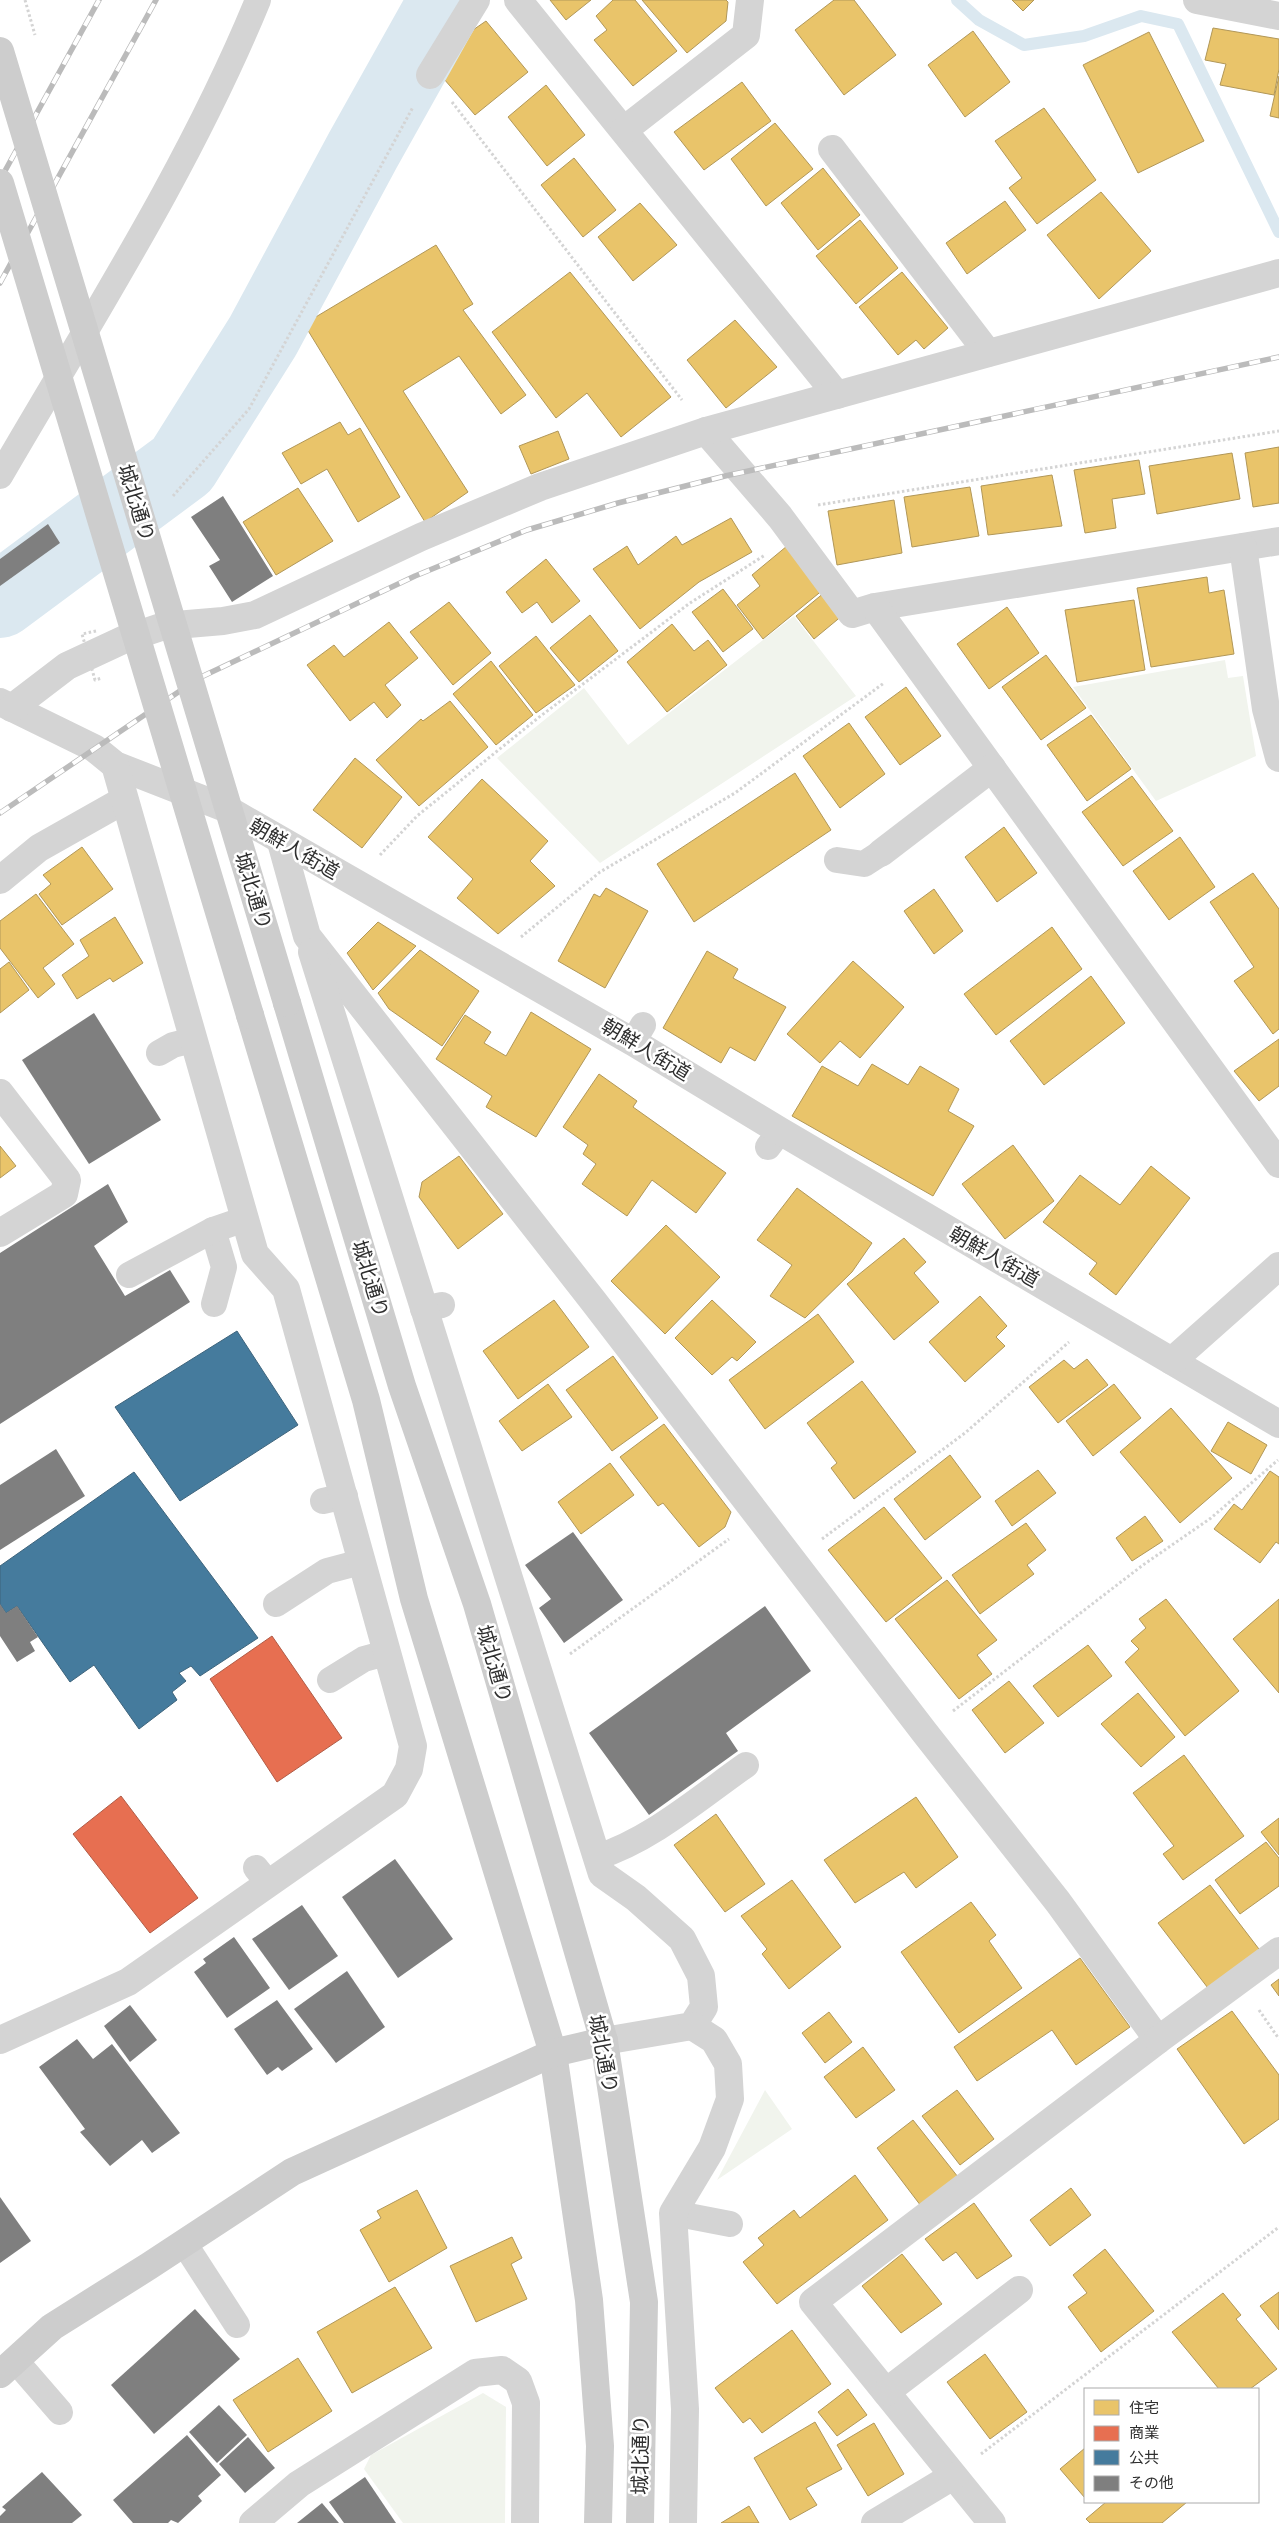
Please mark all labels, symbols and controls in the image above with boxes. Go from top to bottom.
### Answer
street label: 城北通り [110,461,162,545]
street label: 朝鮮人街道 [243,811,345,887]
street label: 城北通り [227,849,279,933]
street label: 朝鮮人街道 [596,1012,696,1088]
street label: 朝鮮人街道 [943,1219,1045,1295]
street label: 城北通り [344,1237,396,1321]
street label: 城北通り [469,1622,519,1706]
street label: 城北通り [581,2012,625,2096]
legend [1084,2388,1259,2503]
text: 住宅 [1129,2397,1159,2419]
street label: 城北通り [626,2415,656,2495]
text: 商業 [1129,2422,1159,2444]
text: 公共 [1129,2447,1159,2469]
text: その他 [1129,2472,1174,2494]

